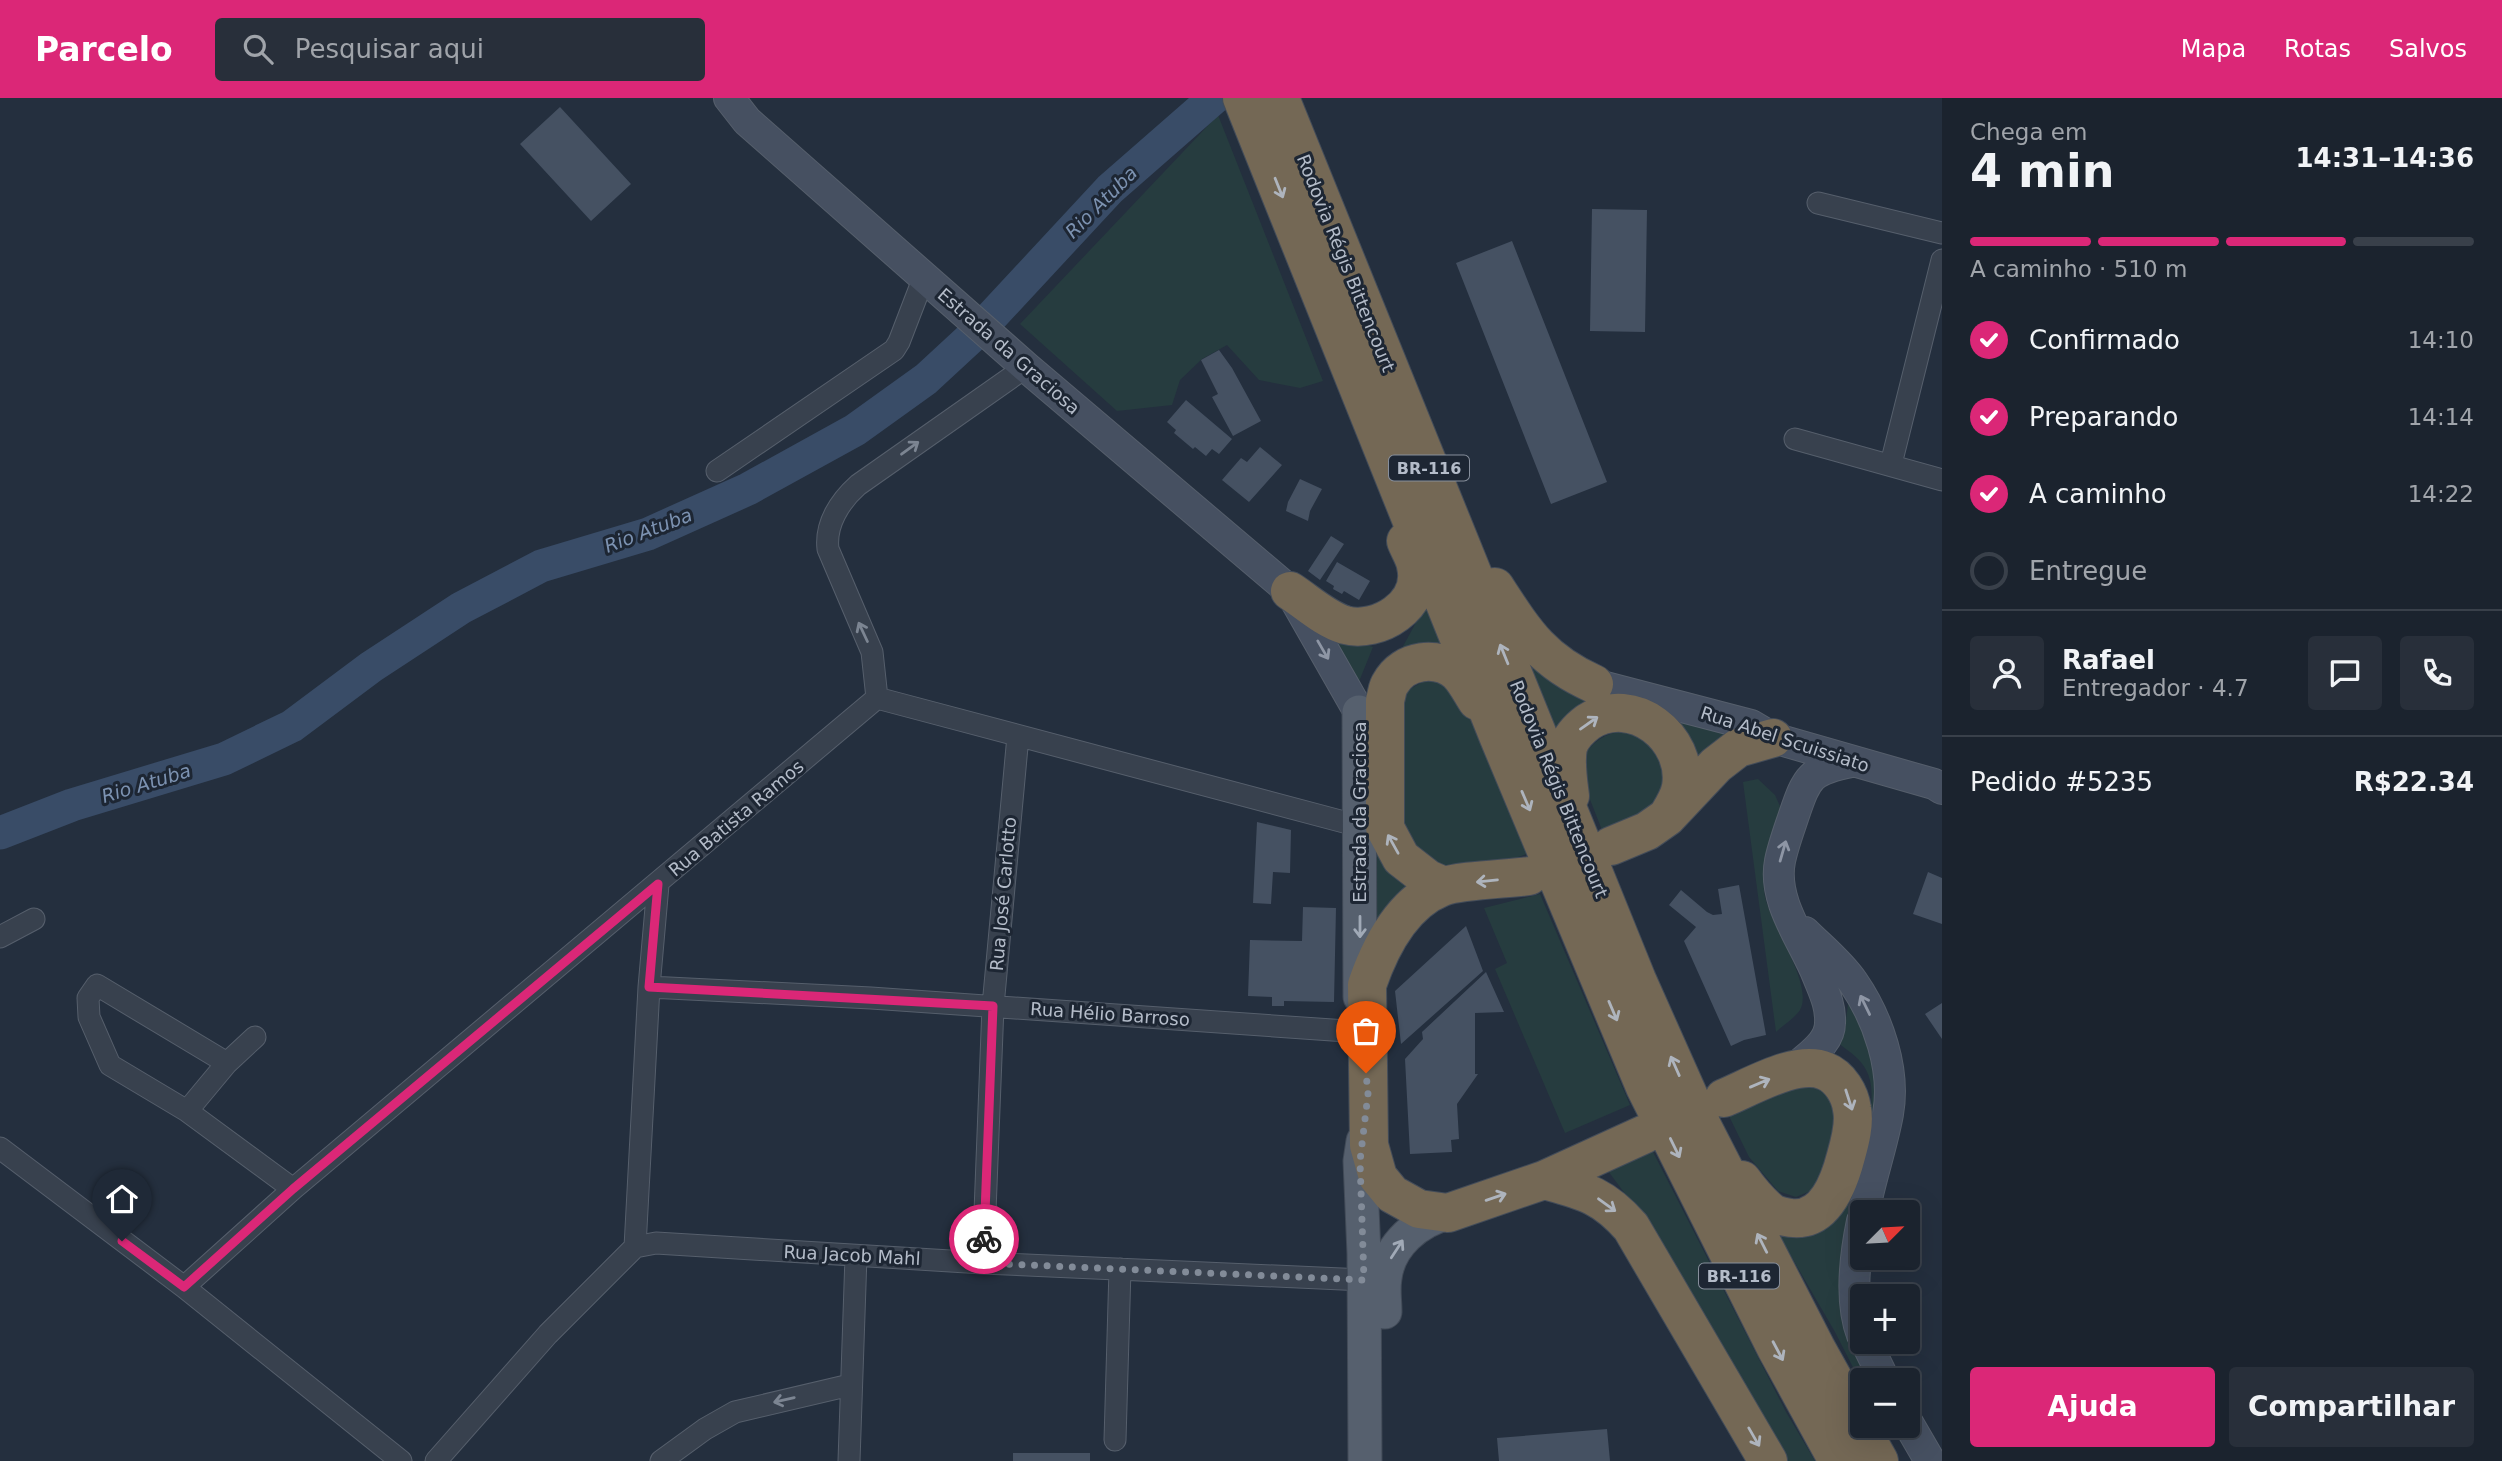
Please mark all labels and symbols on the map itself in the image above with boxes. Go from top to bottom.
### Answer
street label: Rodovia Régis Bittencourt [1293,151,1399,375]
water label: Rio Atuba [1061,162,1141,242]
one-way arrow [1273,177,1286,198]
street label: Estrada da Graciosa [934,284,1084,418]
one-way arrow [900,441,918,456]
road number: BR-116 [1389,456,1469,480]
water label: Rio Atuba [601,503,695,557]
one-way arrow [856,622,869,643]
one-way arrow [1316,640,1330,660]
one-way arrow [1497,643,1510,665]
street label: Rodovia Régis Bittencourt [1506,677,1612,901]
street label: Rua Abel Scuissiato [1698,702,1872,776]
one-way arrow [1579,716,1598,730]
street label: Estrada da Graciosa [1349,721,1370,903]
street label: Rua Batista Ramos [664,755,808,881]
water label: Rio Atuba [99,759,193,807]
one-way arrow [1520,790,1533,811]
street label: Rua José Carlotto [986,816,1020,972]
one-way arrow [1386,834,1399,855]
one-way arrow [1778,840,1791,862]
one-way arrow [1476,875,1499,888]
one-way arrow [1353,916,1367,939]
one-way arrow [1858,995,1872,1016]
street label: Rua Hélio Barroso [1029,998,1191,1030]
one-way arrow [1607,1000,1620,1021]
pin [1336,1001,1396,1073]
one-way arrow [1668,1056,1681,1077]
one-way arrow [1749,1076,1770,1089]
one-way arrow [1844,1088,1856,1110]
one-way arrow [1668,1137,1682,1158]
pin [92,1169,152,1241]
one-way arrow [1485,1190,1507,1202]
one-way arrow [1597,1197,1616,1212]
north arrow [1850,1200,1920,1270]
courier [949,1204,1019,1274]
one-way arrow [1755,1234,1769,1254]
one-way arrow [1390,1240,1405,1259]
street label: Rua Jacob Mahl [783,1241,921,1269]
road number: BR-116 [1699,1264,1779,1288]
one-way arrow [1772,1340,1785,1361]
one-way arrow [773,1394,796,1407]
one-way arrow [1747,1427,1761,1447]

